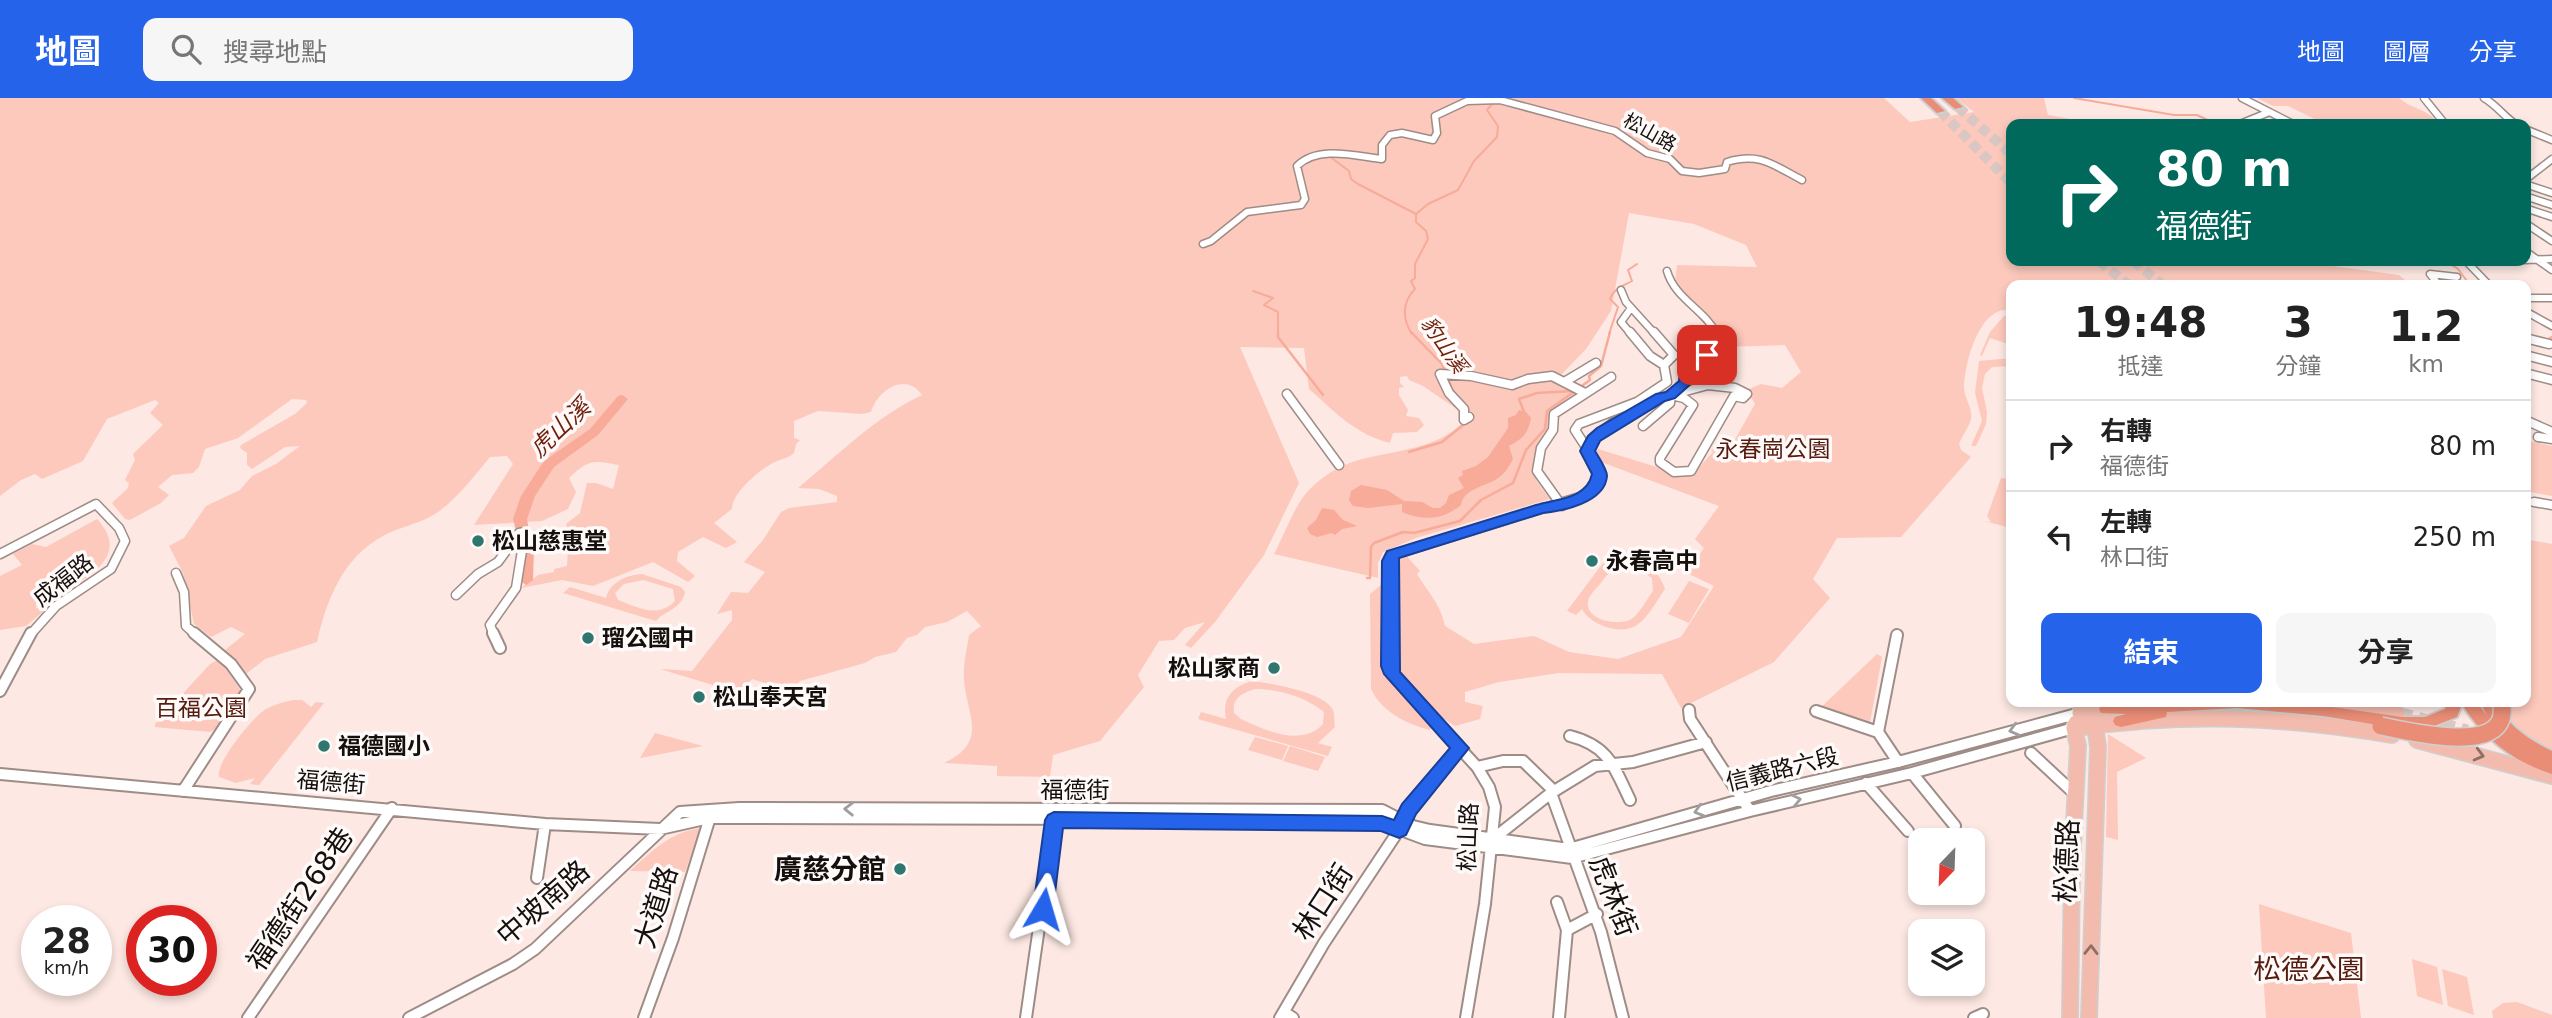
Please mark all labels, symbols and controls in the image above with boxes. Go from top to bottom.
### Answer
search box [143,18,633,81]
icon: search [167,30,205,68]
text: 地圖 [35,32,101,71]
text: 搜尋地點 [223,37,327,67]
text: 地圖 [2297,38,2345,66]
text: 圖層 [2383,38,2431,66]
text: 分享 [2469,38,2517,66]
street label: 松山路 [1620,109,1680,155]
text: 80 m [2156,141,2292,198]
icon: right [2041,147,2132,238]
text: 福德街 [2156,207,2252,245]
text: 19:48 [2074,298,2207,347]
text: 3 [2284,298,2313,347]
text: 1.2 [2389,302,2463,351]
water label: 豹山溪 [1416,312,1474,380]
pin [1677,325,1737,385]
icon: arrive [1688,336,1726,374]
text: km [2408,351,2444,377]
text: 抵達 [2118,353,2164,379]
text: 分鐘 [2275,353,2321,379]
water label: 虎山溪 [524,391,598,463]
text: 右轉 [2100,416,2152,446]
icon: right [2041,427,2079,465]
text: 80 m [2429,431,2496,461]
park label: 永春崗公園 [1716,436,1831,462]
text: 福德街 [2100,453,2169,479]
text: 左轉 [2100,507,2152,537]
icon: left [2041,518,2079,556]
text: 250 m [2413,522,2496,552]
place label: 松山慈惠堂 [492,528,607,554]
marker: 松山慈惠堂 [470,533,486,549]
text: 林口街 [2100,544,2169,570]
place label: 永春高中 [1606,548,1698,574]
street label: 成福路 [28,549,98,611]
marker: 永春高中 [1584,553,1600,569]
button: 結束 [2041,613,2262,693]
button: 分享 [2276,613,2496,693]
place label: 瑠公國中 [602,625,694,651]
marker: 瑠公國中 [580,630,596,646]
place label: 松山家商 [1168,655,1260,681]
marker: 松山家商 [1266,660,1282,676]
place label: 松山奉天宮 [713,684,828,710]
marker: 松山奉天宮 [691,689,707,705]
park label: 百福公園 [155,695,247,721]
one-way arrow [2009,722,2021,737]
place label: 福德國小 [338,733,430,759]
marker: 福德國小 [316,738,332,754]
street label: 信義路六段 [1723,742,1841,796]
one-way arrow [2473,747,2485,762]
street label: 福德街 [295,766,367,798]
street label: 福德街 [1041,777,1110,803]
one-way arrow [1790,794,1802,808]
one-way arrow [843,801,854,816]
street label: 松山路 [1454,802,1482,872]
one-way arrow [1694,803,1706,818]
street label: 松德路 [2049,818,2085,904]
street label: 福德街268巷 [240,821,360,977]
north arrow [1908,828,1984,905]
map controls [1908,828,1985,996]
street label: 虎林街 [1583,851,1643,941]
place label: 廣慈分館 [774,853,886,886]
street label: 中坡南路 [490,854,596,952]
street label: 林口街 [1286,858,1360,946]
marker: 廣慈分館 [892,861,908,877]
street label: 大道路 [628,862,684,952]
position arrow [1006,872,1080,946]
speed limit sign: 30 [126,905,217,996]
button: layers [1908,919,1985,996]
text: 28 [42,921,91,961]
one-way arrow [2083,944,2098,955]
park label: 松德公園 [2253,953,2365,986]
text: km/h [44,957,89,978]

